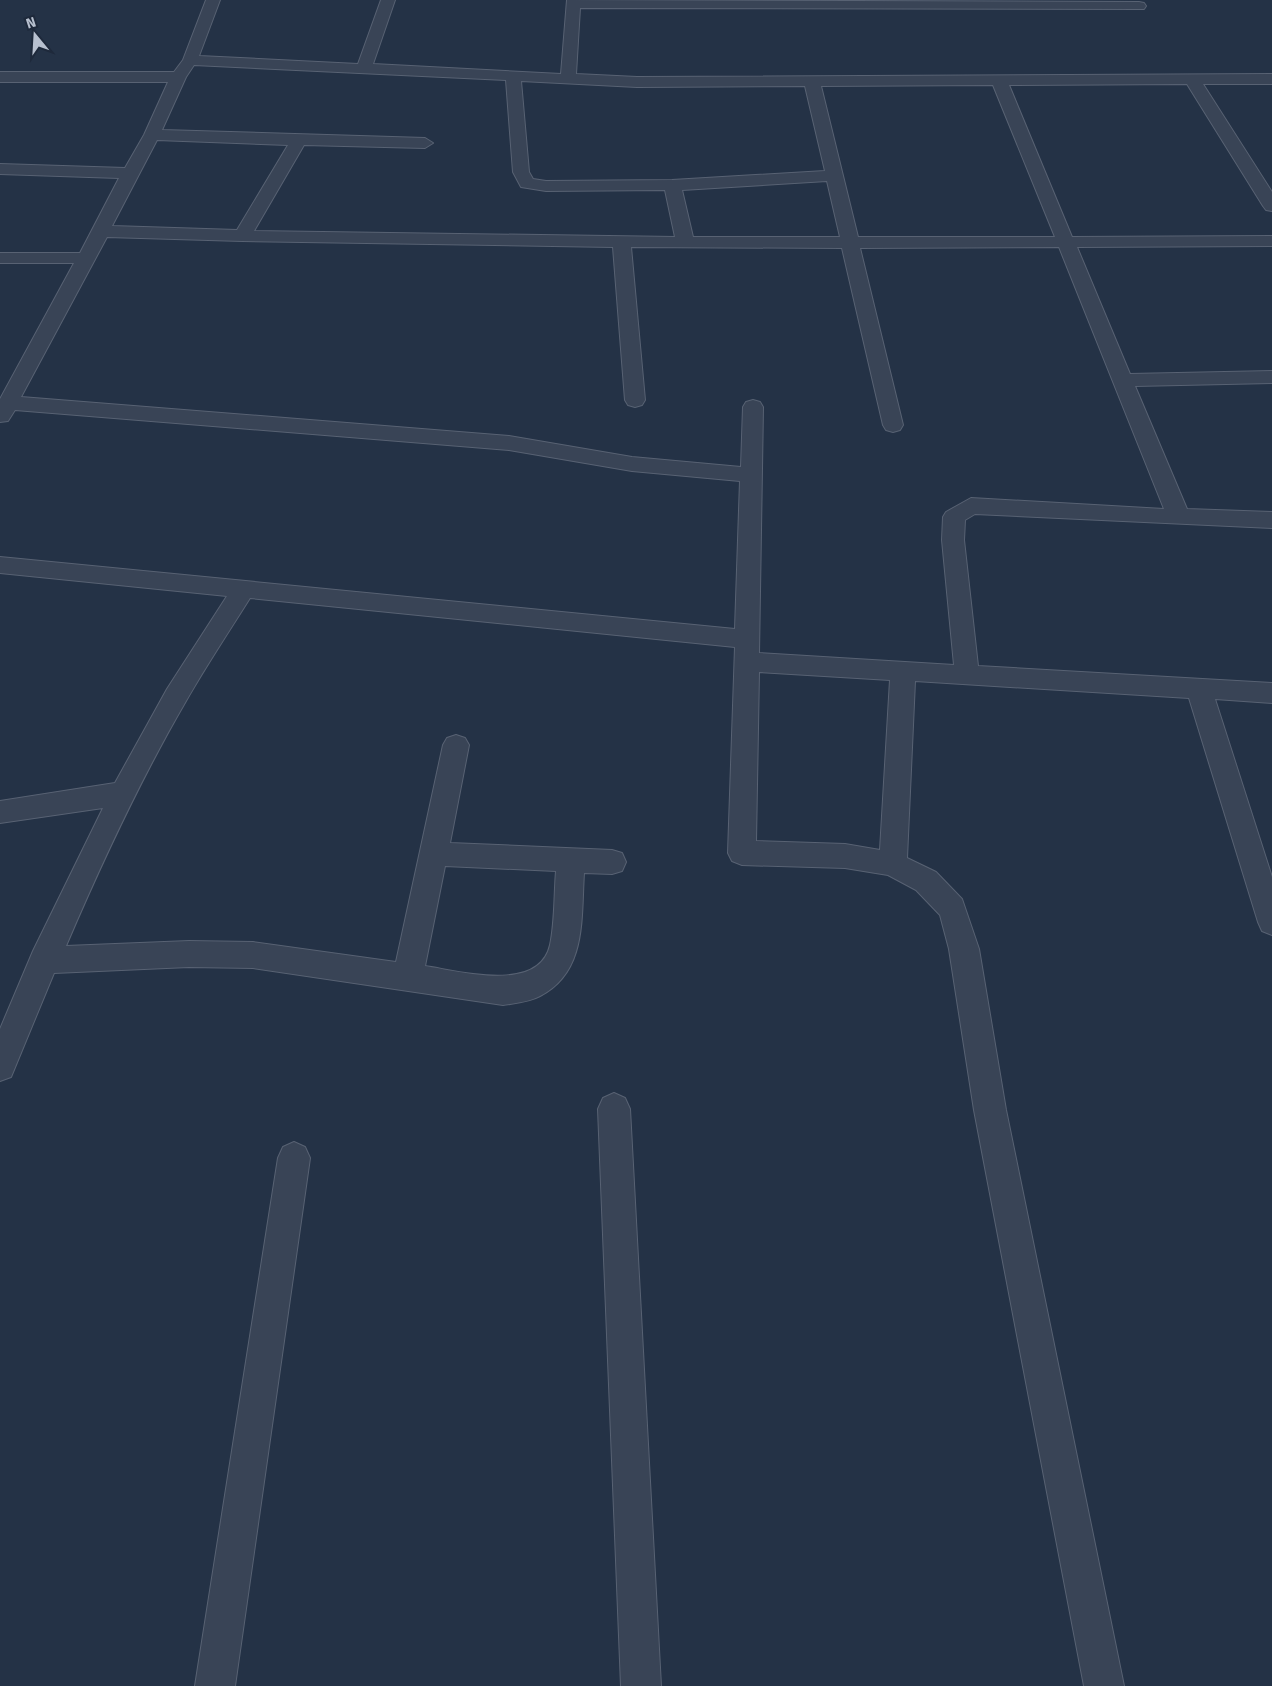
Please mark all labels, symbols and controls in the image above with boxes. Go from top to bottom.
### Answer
north arrow [10,10,60,60]
text: N [24,14,38,33]

